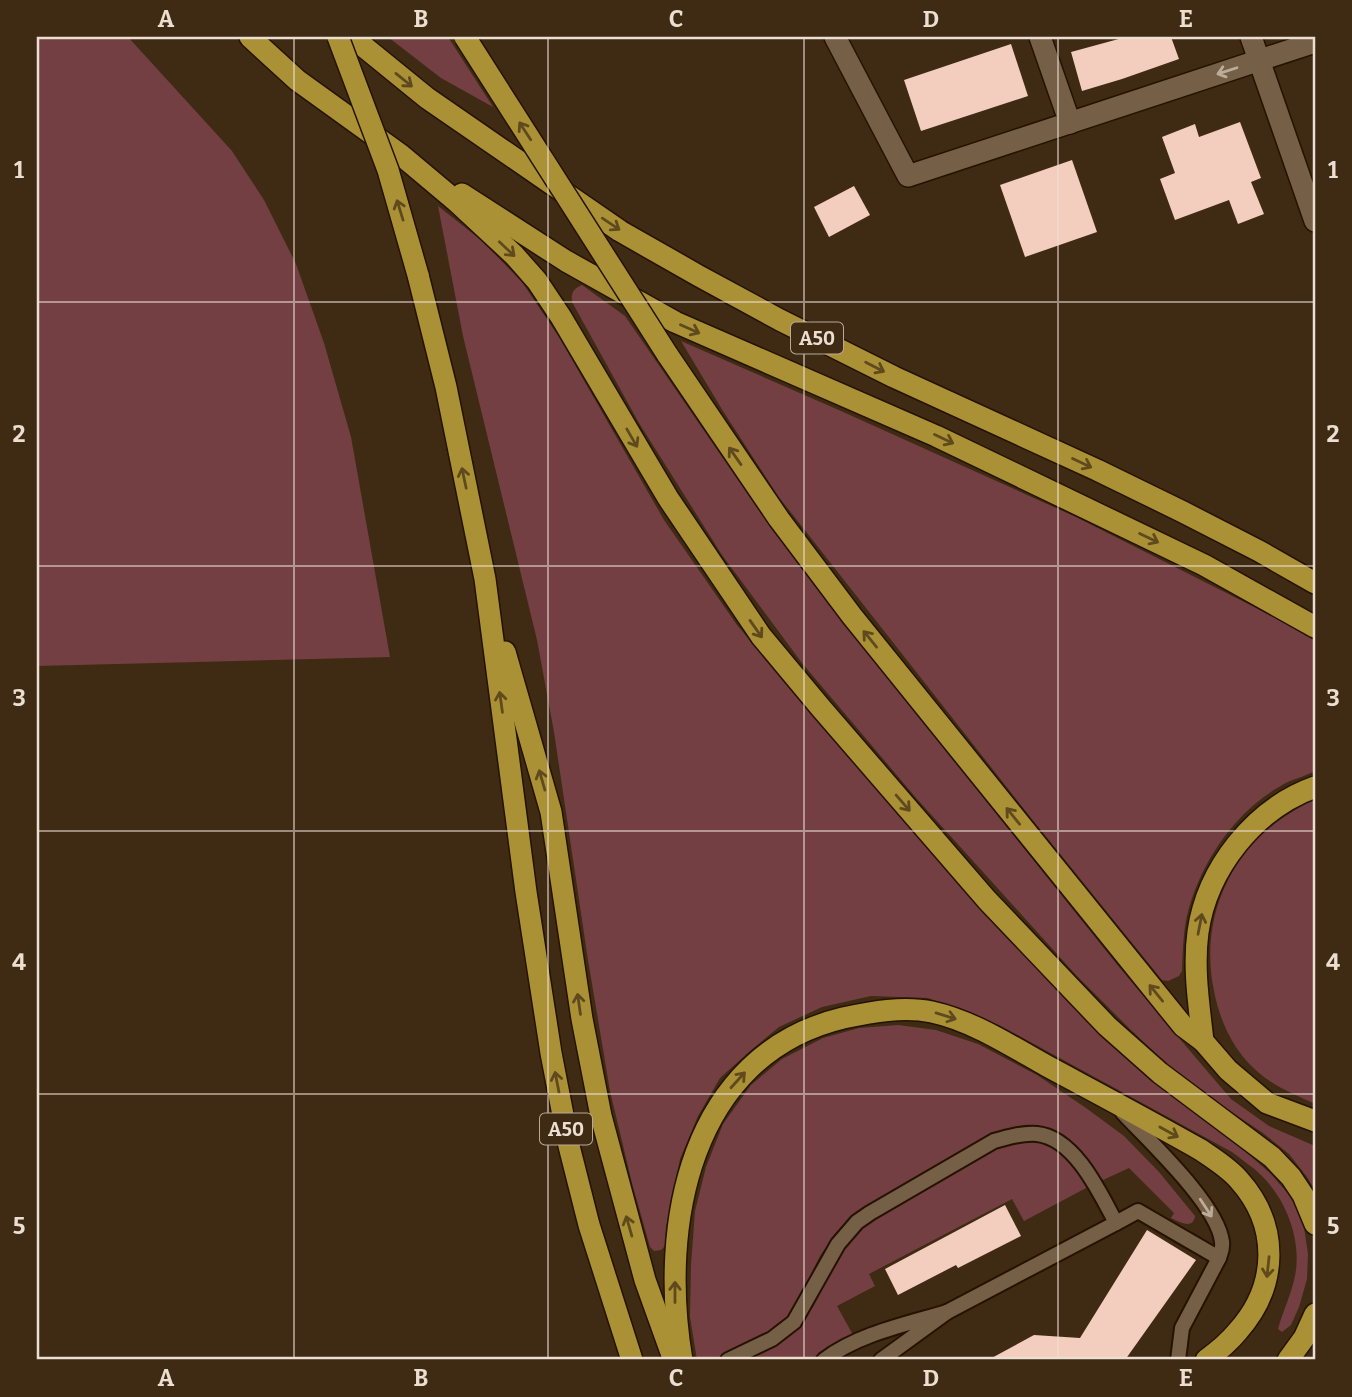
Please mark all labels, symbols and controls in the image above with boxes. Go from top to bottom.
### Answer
text: A [158,5,175,33]
text: B [414,5,428,33]
text: C [669,5,683,33]
text: D [923,5,939,33]
text: E [1179,5,1193,33]
one-way arrow [1217,66,1239,79]
one-way arrow [395,72,413,88]
one-way arrow [517,122,531,142]
text: 1 [14,156,24,184]
text: 1 [1328,156,1338,184]
one-way arrow [393,199,406,221]
one-way arrow [601,217,620,231]
one-way arrow [498,241,516,257]
road number: A50 [791,322,843,354]
one-way arrow [679,323,701,336]
one-way arrow [864,361,885,375]
text: 2 [13,420,26,448]
text: 2 [1327,420,1340,448]
one-way arrow [626,428,640,448]
one-way arrow [933,433,954,447]
one-way arrow [728,447,742,466]
one-way arrow [1071,457,1092,470]
one-way arrow [457,467,471,490]
one-way arrow [1138,532,1159,546]
one-way arrow [749,619,763,638]
one-way arrow [862,630,878,648]
text: 3 [12,684,26,712]
text: 3 [1326,684,1340,712]
one-way arrow [495,692,508,714]
one-way arrow [534,769,547,791]
one-way arrow [895,793,911,811]
one-way arrow [1005,807,1021,825]
one-way arrow [1194,913,1207,936]
text: 4 [12,948,26,976]
text: 4 [1326,948,1340,976]
one-way arrow [1148,984,1163,1002]
one-way arrow [572,993,585,1016]
one-way arrow [934,1011,956,1024]
one-way arrow [550,1071,563,1094]
one-way arrow [730,1071,746,1089]
road number: A50 [540,1114,592,1144]
one-way arrow [1158,1126,1179,1139]
one-way arrow [1199,1198,1213,1217]
text: 5 [13,1212,25,1240]
text: 5 [1327,1212,1339,1240]
one-way arrow [622,1215,635,1237]
one-way arrow [1262,1255,1275,1278]
one-way arrow [668,1281,682,1304]
text: A [158,1364,175,1392]
text: B [414,1364,428,1392]
text: C [669,1364,683,1392]
text: D [923,1364,939,1392]
text: E [1179,1364,1193,1392]

